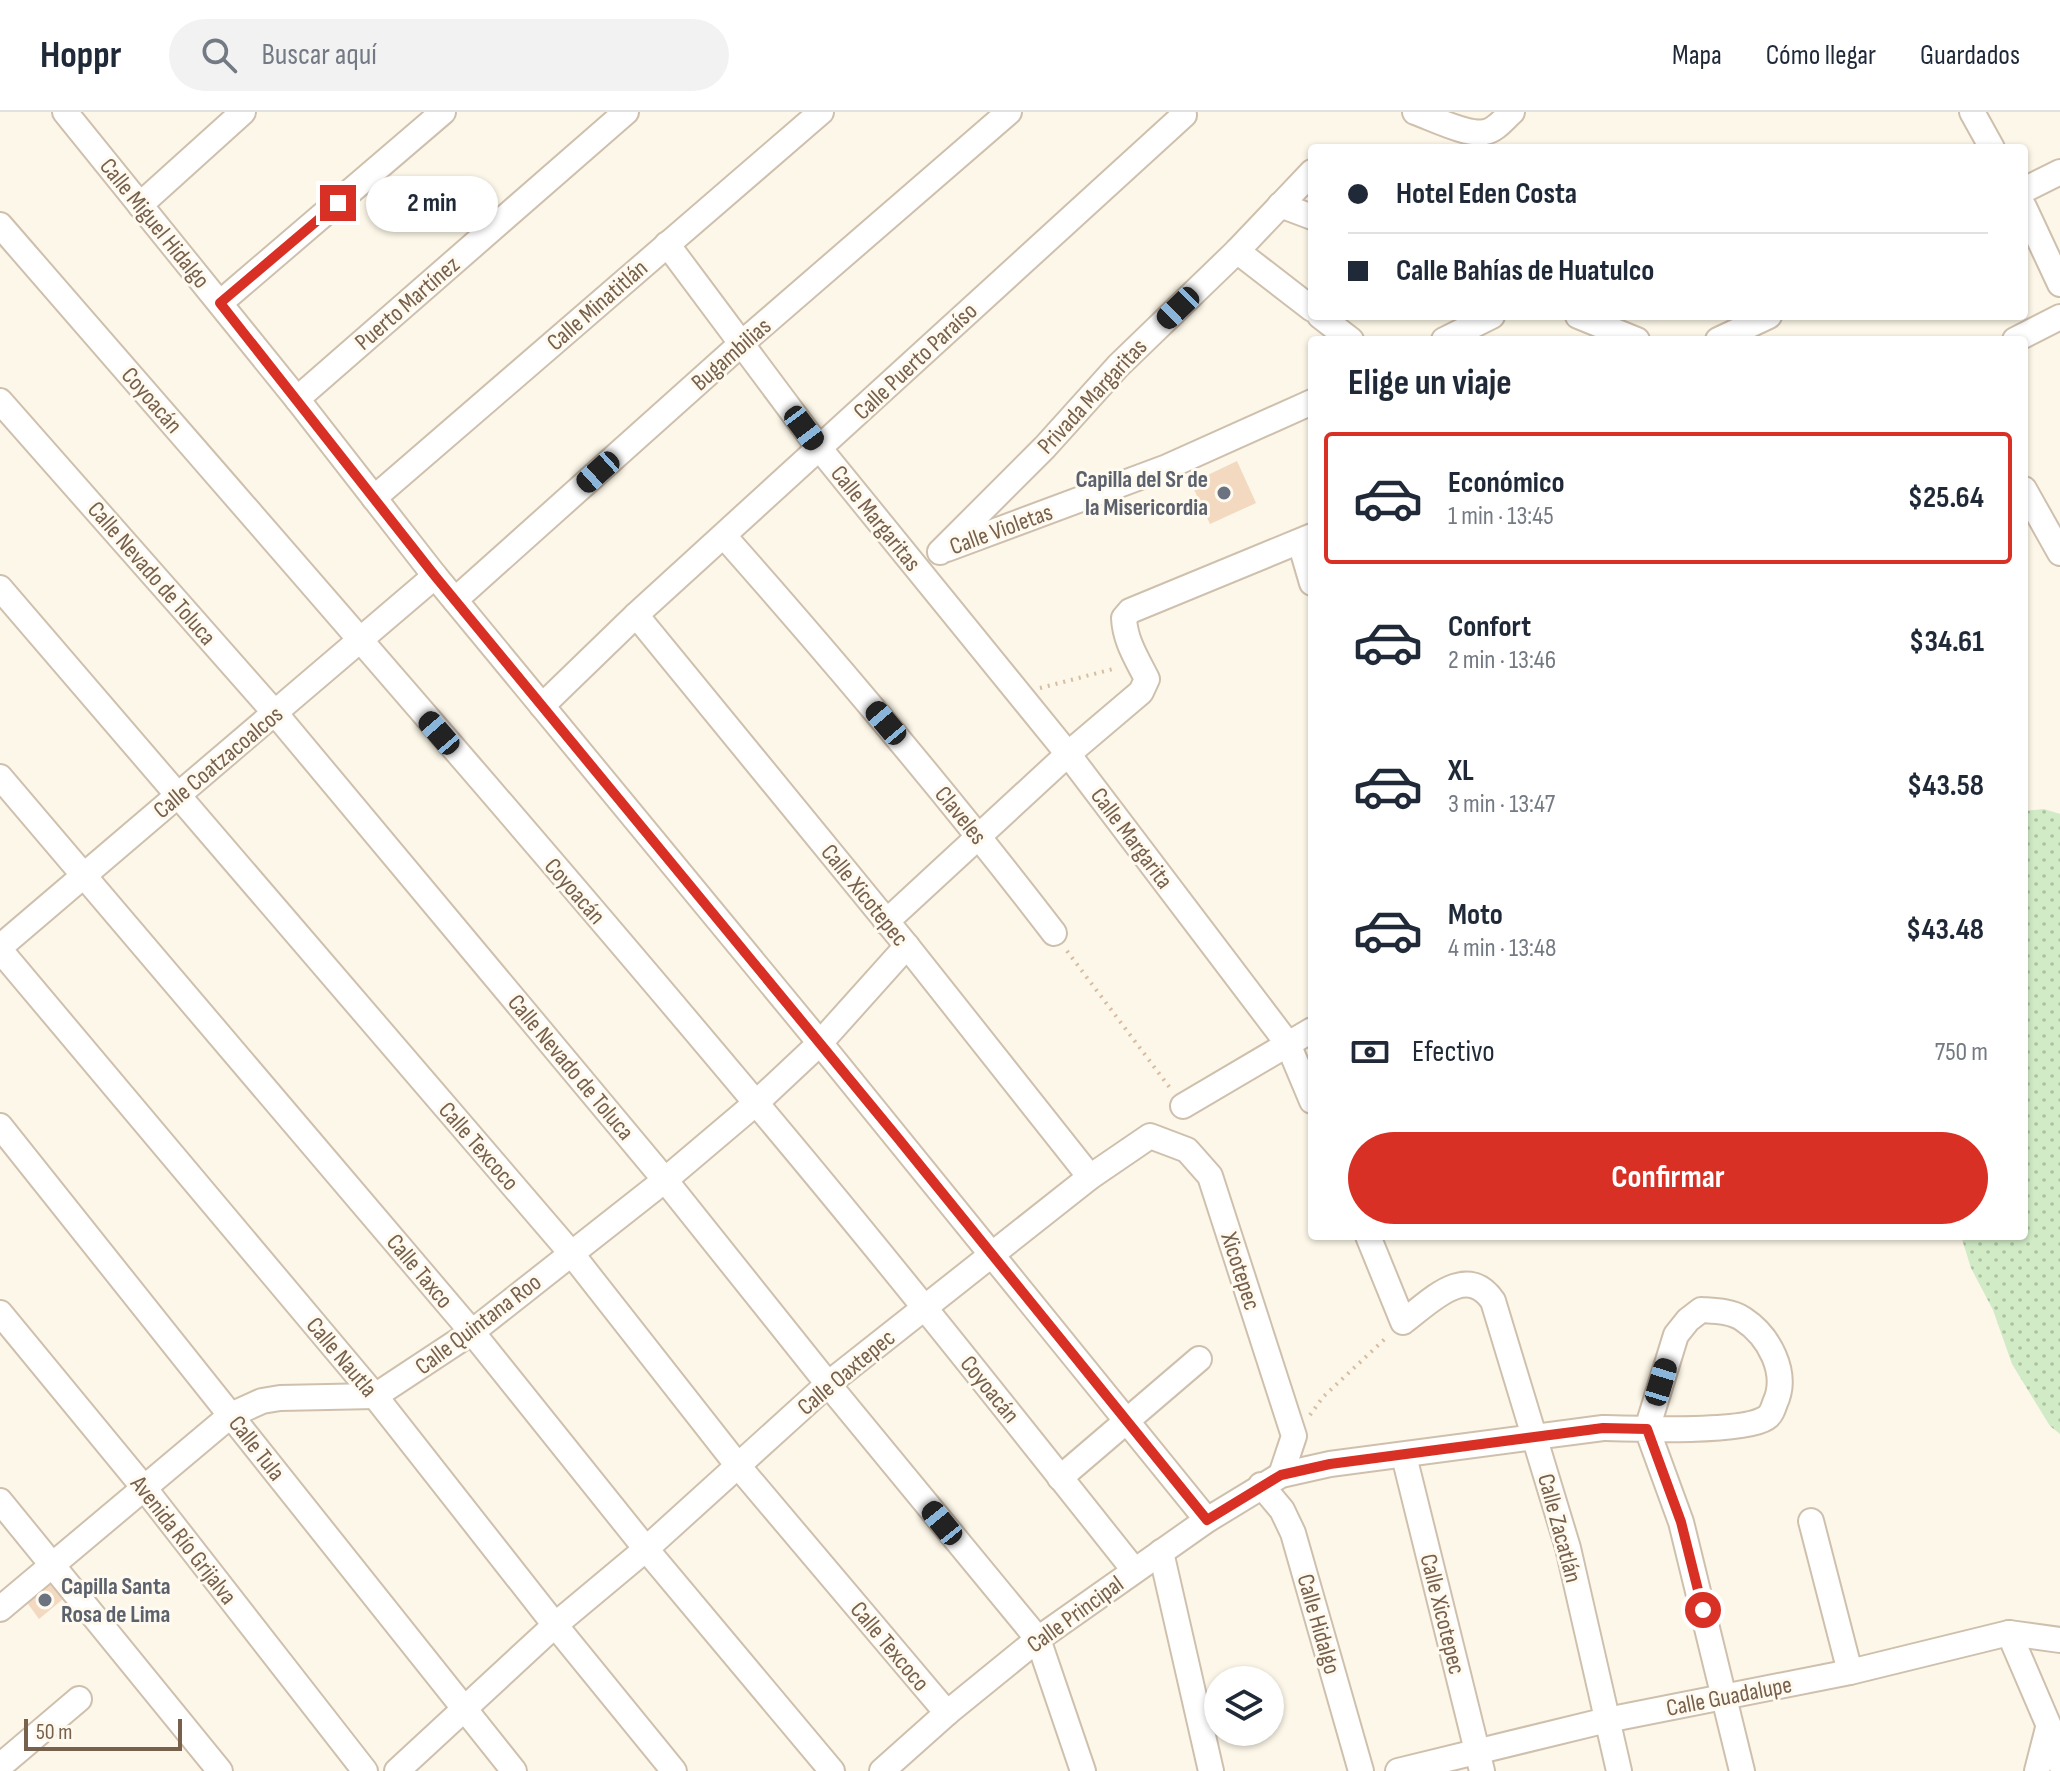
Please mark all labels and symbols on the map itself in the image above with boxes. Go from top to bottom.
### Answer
street label: Calle Miguel Hidalgo [93,152,216,294]
callout: 2 min [366,175,498,231]
route end [320,185,356,221]
street label: Puerto Martínez [349,250,466,357]
street label: Calle Minatitlán [541,254,654,357]
car [1152,283,1204,333]
street label: Calle Puerto Paraíso [847,297,983,426]
street label: Bugambilias [685,312,777,397]
street label: Privada Margaritas [1032,333,1153,460]
street label: Coyoacán [115,361,188,439]
car [780,402,828,454]
car [572,447,624,497]
street label: Calle Margaritas [824,460,927,577]
place label: Capilla del Sr de la Misericordia [1075,465,1208,522]
marker: Capilla del Sr de la Misericordia [1215,484,1233,502]
street label: Calle Nevado de Toluca [81,495,222,651]
street label: Calle Violetas [946,498,1056,561]
car [861,697,911,749]
street label: Calle Coatzacoalcos [148,700,289,825]
car [414,707,464,759]
street label: Claveles [928,780,993,850]
street label: Calle Margarita [1084,782,1179,895]
street label: Calle Xicotepec [815,838,915,952]
street label: Coyoacán [538,852,611,930]
street label: Calle Nevado de Toluca [501,989,640,1146]
street label: Calle Texcoco [432,1096,525,1197]
street label: Calle Taxco [380,1228,459,1314]
street label: Xicotepec [1214,1228,1267,1314]
street label: Calle Quintana Roo [410,1268,547,1381]
street label: Calle Nautla [300,1311,383,1403]
street label: Calle Oaxtepec [792,1323,901,1422]
street label: Coyoacán [954,1350,1026,1429]
car [1643,1356,1679,1408]
street label: Calle Tula [222,1410,291,1487]
street label: Avenida Río Grijalva [124,1469,243,1610]
street label: Calle Zacatlán [1531,1470,1588,1586]
car [918,1497,966,1549]
street label: Calle Xicotepec [1414,1551,1471,1677]
street label: Calle Principal [1021,1570,1129,1659]
street label: Calle Hidalgo [1290,1571,1347,1677]
place label: Capilla Santa Rosa de Lima [61,1572,171,1629]
marker: Capilla Santa Rosa de Lima [36,1591,54,1609]
route start [1685,1592,1721,1628]
street label: Calle Texcoco [844,1596,935,1697]
street label: Calle Guadalupe [1664,1670,1794,1723]
scale bar [24,1715,182,1751]

